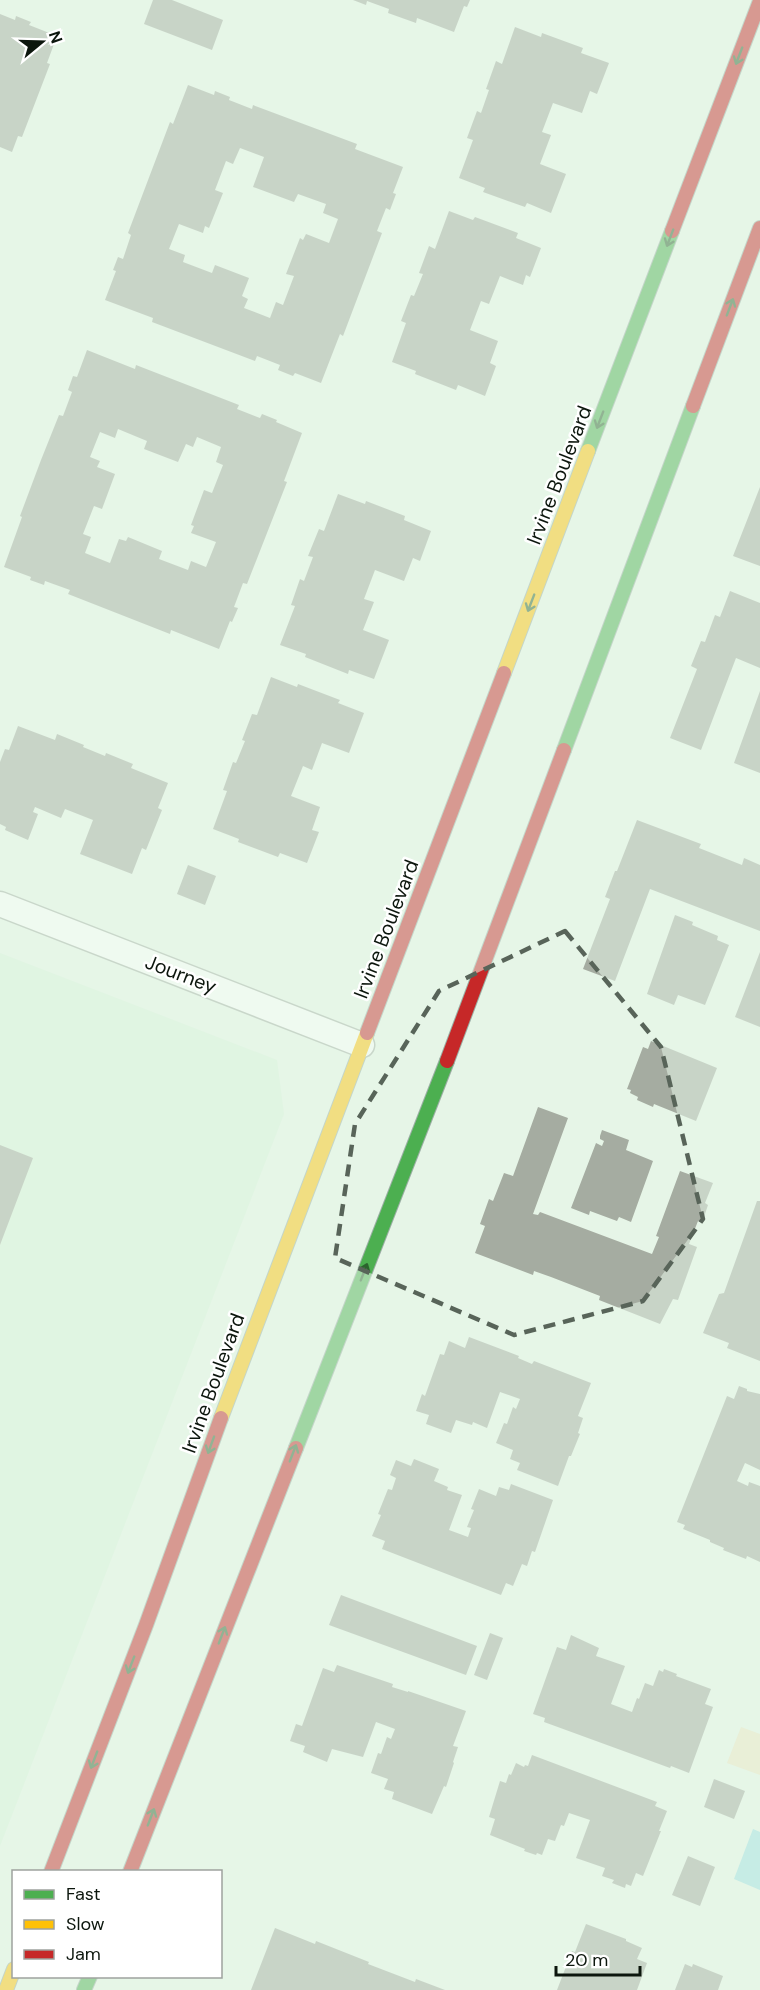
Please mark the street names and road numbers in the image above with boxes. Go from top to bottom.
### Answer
street label: Irvine Boulevard [521,402,597,548]
street label: Irvine Boulevard [348,856,424,1002]
street label: Journey [142,949,220,999]
street label: Irvine Boulevard [176,1310,250,1456]

